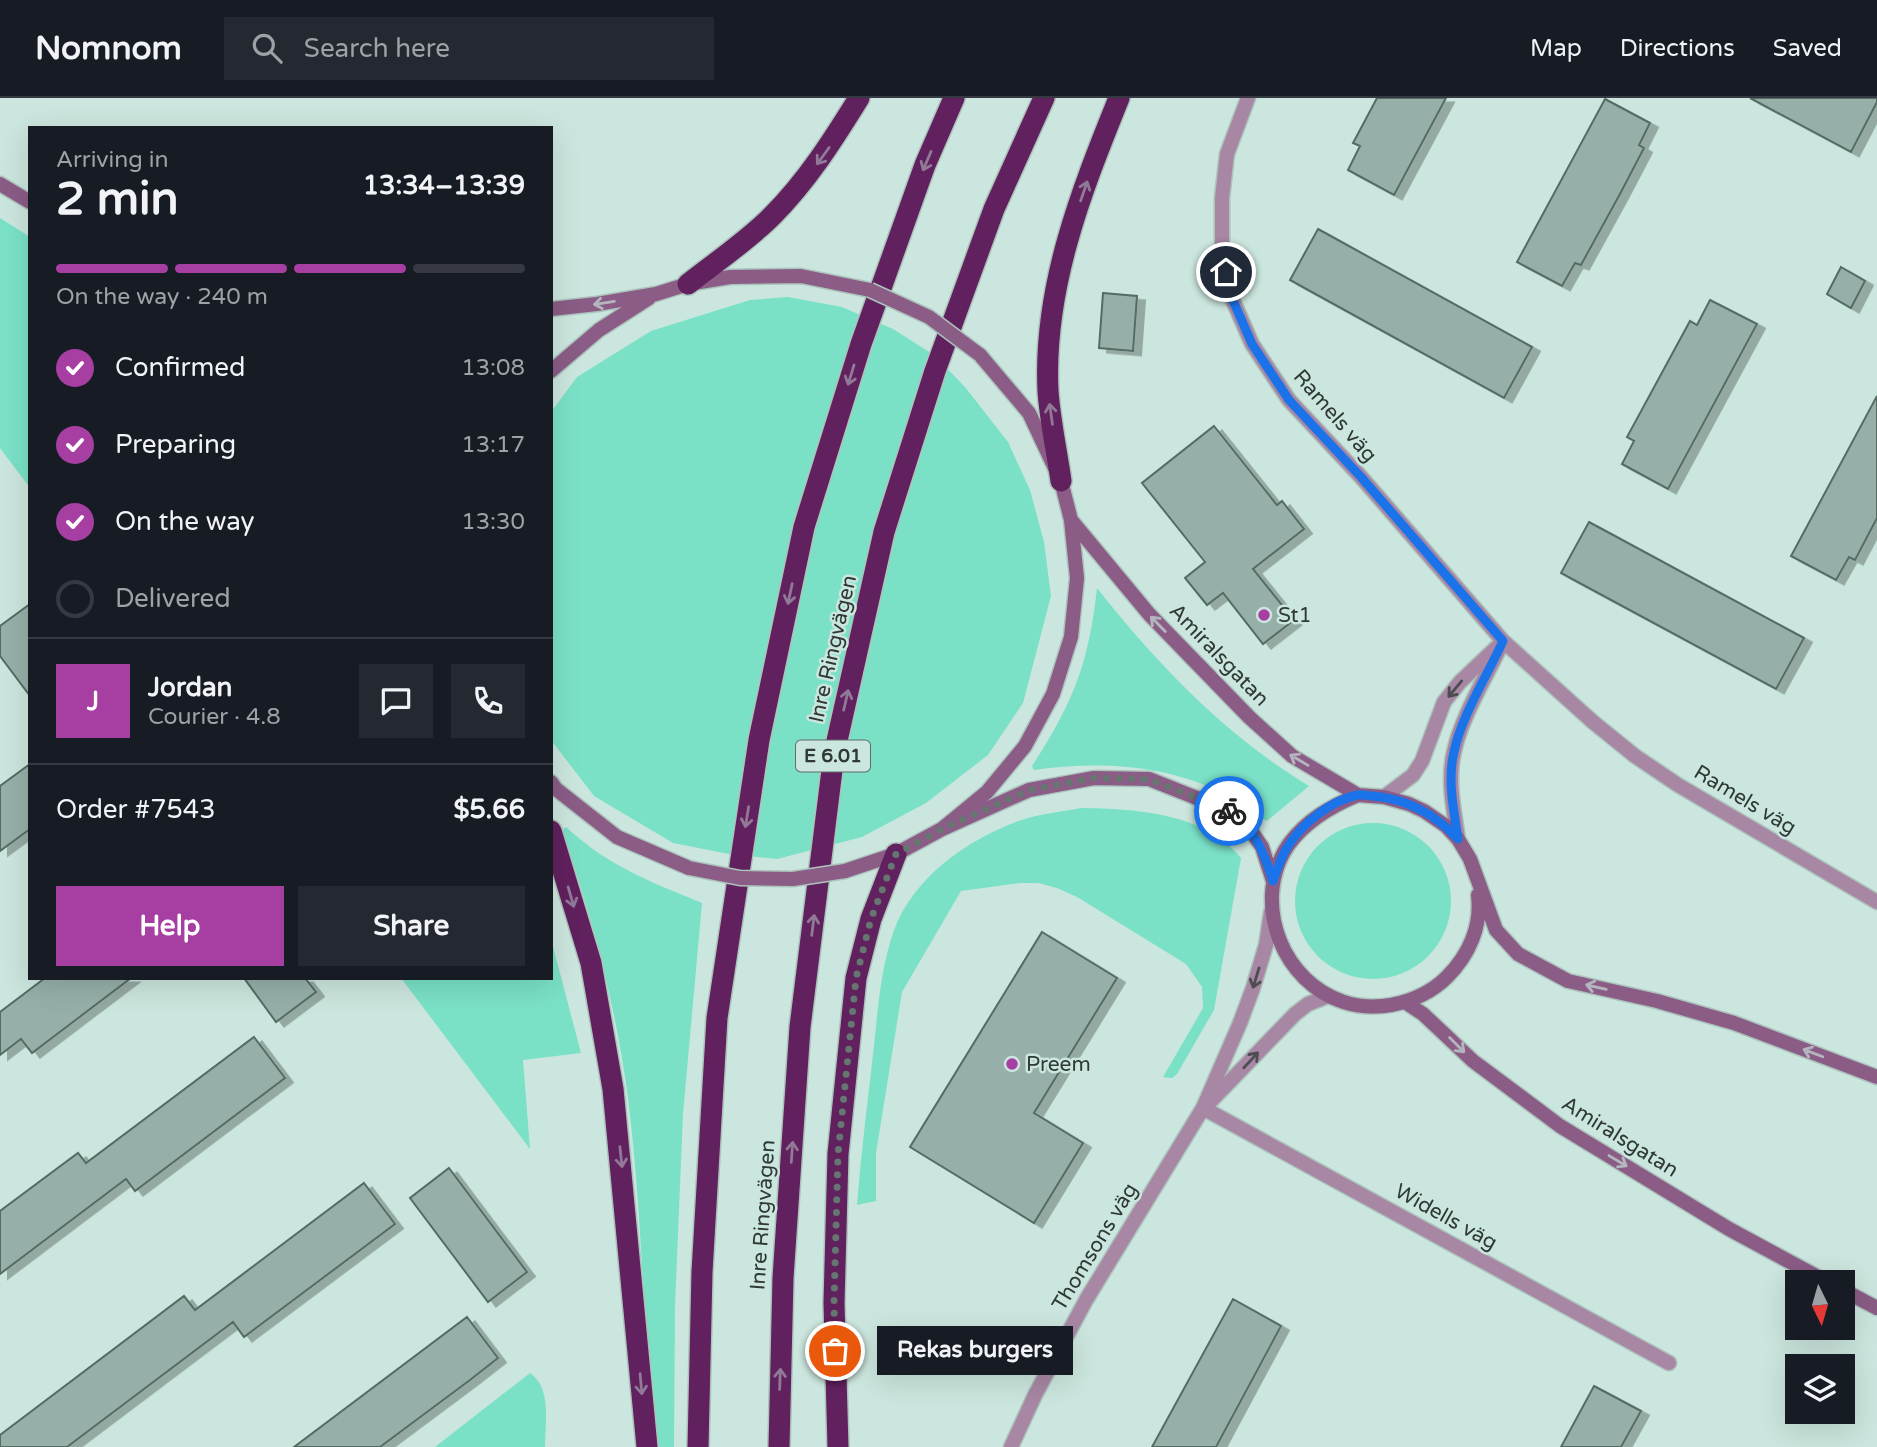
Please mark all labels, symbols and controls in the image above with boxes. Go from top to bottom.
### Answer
search box [224,17,714,80]
text: Nomnom [35,29,182,68]
icon: search [248,29,286,67]
text: Search here [304,33,450,64]
text: Map [1530,34,1582,63]
text: Directions [1620,34,1735,63]
text: Saved [1773,34,1842,63]
text: Arriving in [56,146,169,174]
one-way arrow [815,146,830,164]
one-way arrow [920,149,933,171]
text: 13:34–13:39 [363,170,525,201]
text: 2 min [56,172,179,227]
one-way arrow [1078,180,1091,202]
pin [1196,242,1256,302]
icon: home [1207,253,1245,291]
text: On the way · 240 m [56,283,268,311]
one-way arrow [593,297,616,310]
icon: check [56,349,94,387]
text: Confirmed [115,352,245,383]
text: 13:08 [461,354,525,382]
one-way arrow [844,364,857,386]
street label: Ramels väg [1288,364,1382,468]
one-way arrow [1045,403,1058,426]
icon: check [56,426,94,464]
text: Preparing [115,429,236,460]
text: 13:17 [461,431,525,459]
icon: check [56,503,94,541]
text: On the way [115,506,255,537]
text: 13:30 [461,508,525,536]
street label: Inre Ringvägen [804,573,862,725]
one-way arrow [783,582,797,605]
text: Delivered [115,583,231,614]
street label: Amiralsgatan [1164,599,1274,711]
place label: St1 [1278,603,1312,628]
marker: St1 [1256,607,1272,623]
one-way arrow [1150,615,1167,632]
button: chat [359,664,433,738]
button: phone [451,664,525,738]
text: Jordan [148,672,232,703]
one-way arrow [1447,680,1463,698]
text: J [87,686,99,717]
one-way arrow [840,689,853,712]
text: Courier · 4.8 [148,703,281,731]
road number: E 6.01 [796,740,870,772]
one-way arrow [1290,753,1310,767]
street label: Ramels väg [1689,760,1801,840]
courier [1194,776,1264,846]
icon: bike [1210,792,1248,830]
text: Order #7543 [56,794,216,825]
text: $5.66 [453,794,525,825]
one-way arrow [741,806,754,828]
one-way arrow [566,885,579,907]
button: Help [56,886,284,966]
button: Share [298,886,525,966]
one-way arrow [806,914,819,937]
one-way arrow [1248,967,1261,989]
one-way arrow [1585,980,1608,993]
one-way arrow [1449,1037,1466,1054]
one-way arrow [1803,1045,1825,1058]
place label: Preem [1026,1052,1091,1077]
one-way arrow [1242,1052,1259,1069]
marker: Preem [1004,1056,1020,1072]
street label: Amiralsgatan [1557,1091,1683,1183]
street label: Inre Ringvägen [745,1139,781,1291]
one-way arrow [786,1141,799,1163]
one-way arrow [615,1145,628,1168]
one-way arrow [1607,1155,1627,1169]
street label: Thomsons väg [1047,1179,1143,1315]
street label: Widells väg [1390,1179,1502,1255]
north arrow [1785,1270,1855,1340]
map controls [1785,1270,1855,1424]
pin [805,1321,865,1381]
callout: Rekas burgers [877,1326,1073,1376]
icon: bag [816,1332,854,1370]
text: Rekas burgers [897,1336,1053,1364]
button: layers [1785,1354,1855,1424]
one-way arrow [774,1368,787,1391]
one-way arrow [635,1372,648,1394]

